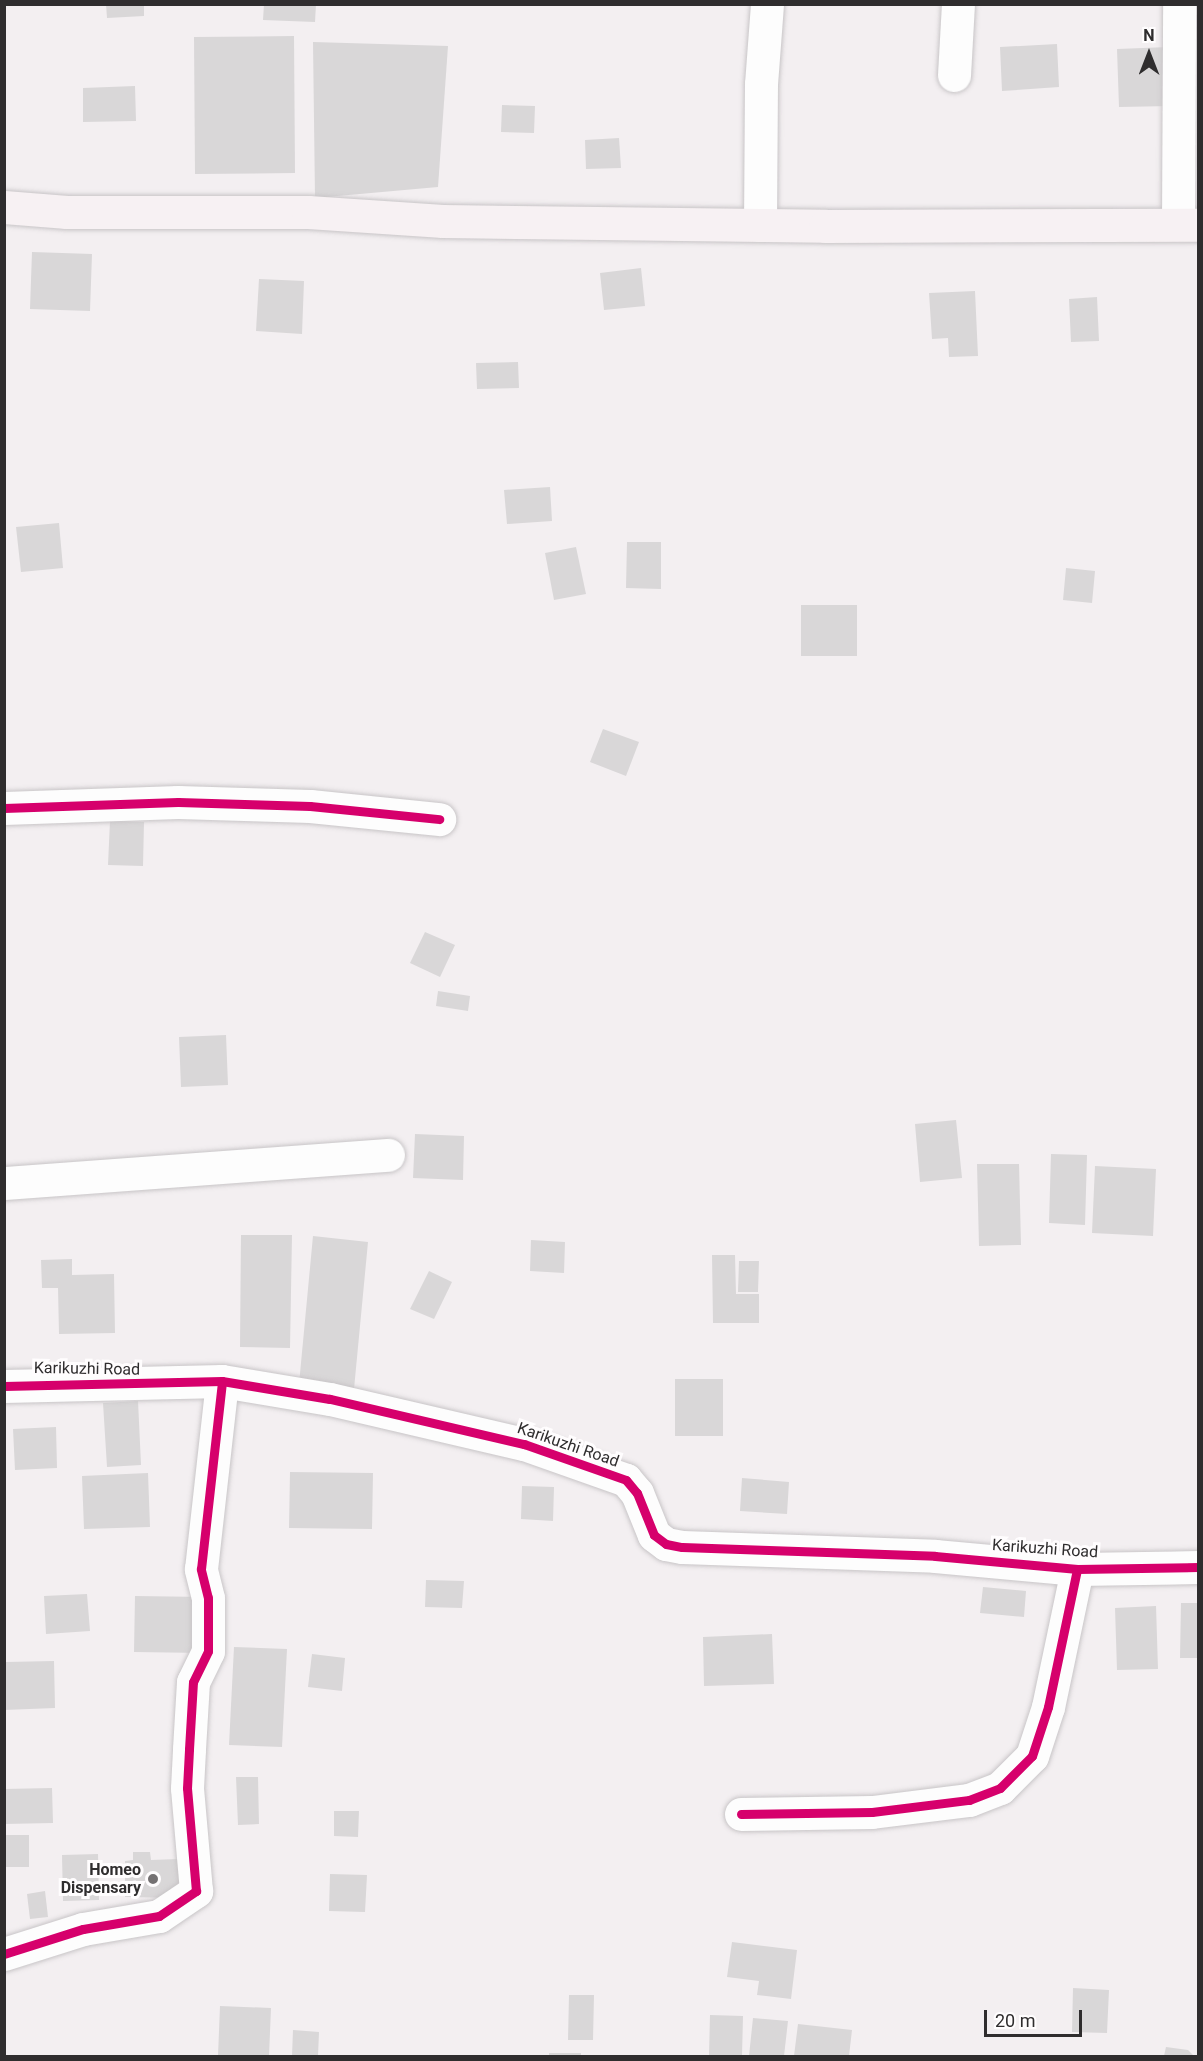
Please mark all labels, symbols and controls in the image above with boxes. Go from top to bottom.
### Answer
north arrow [1119,24,1179,84]
text: N [1143,26,1155,45]
street label: Karikuzhi Road [34,1358,140,1380]
street label: Karikuzhi Road [515,1419,621,1471]
street label: Karikuzhi Road [991,1536,1099,1562]
place label: Homeo Dispensary [61,1860,141,1898]
marker: Homeo Dispensary [146,1872,160,1886]
scale bar [987,1998,1084,2036]
text: 20 m [995,2010,1035,2031]

